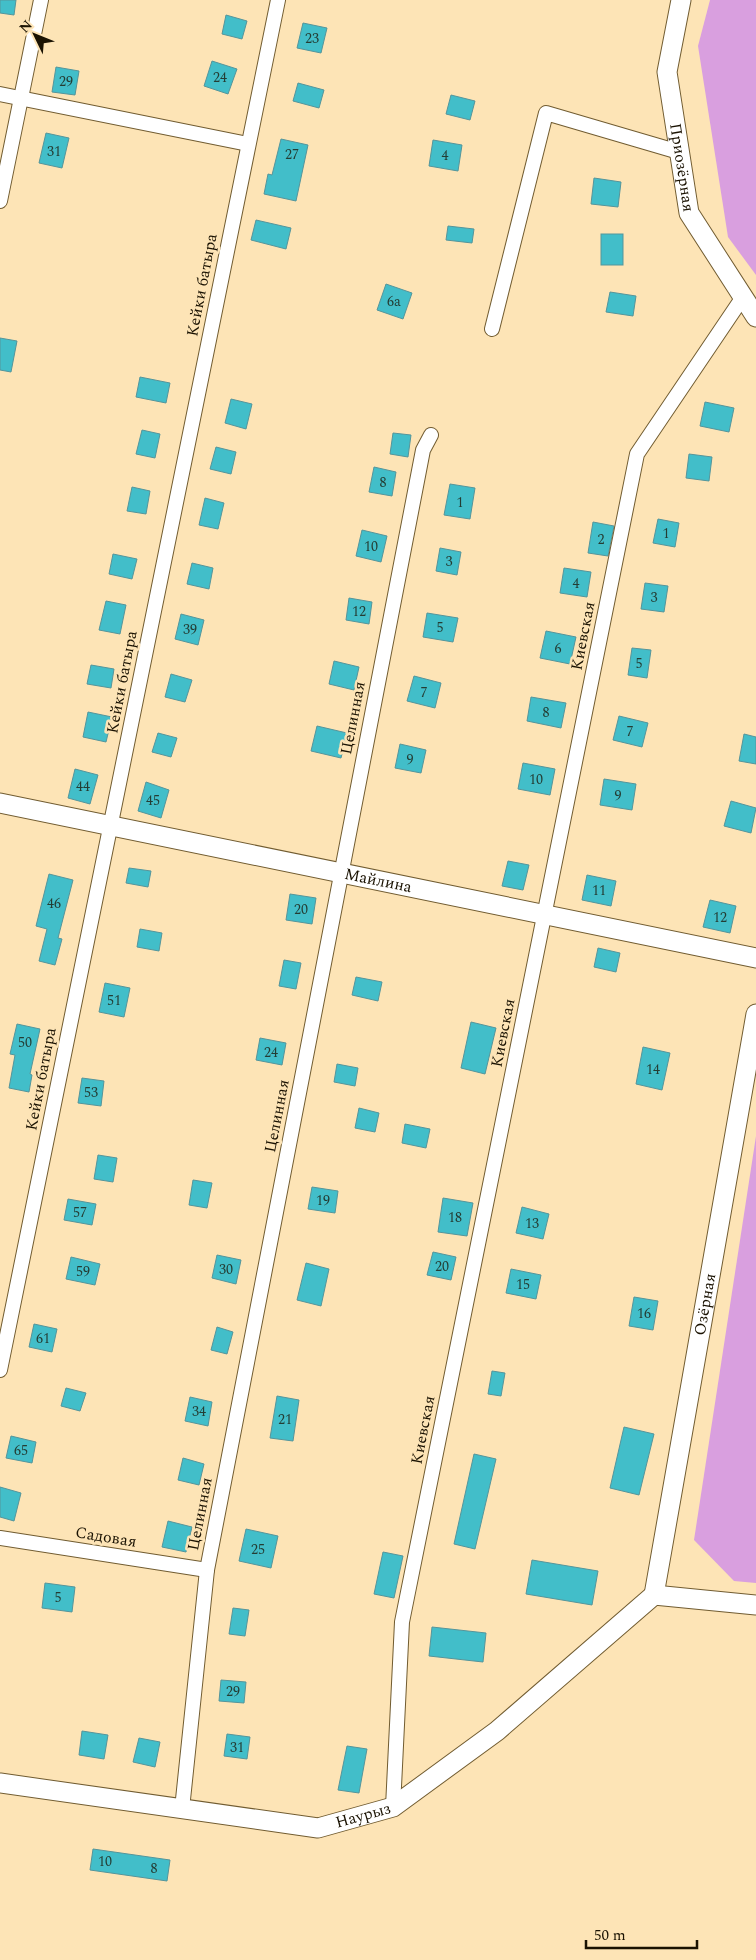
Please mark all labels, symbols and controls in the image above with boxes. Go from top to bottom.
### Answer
north arrow [10,10,60,60]
text: N [14,15,37,38]
house number: 23 [305,28,319,49]
house number: 24 [213,67,227,88]
house number: 29 [59,71,73,92]
street label: Приозёрная [663,121,701,214]
house number: 31 [47,141,61,162]
house number: 27 [285,144,299,165]
house number: 4 [442,145,449,166]
street label: Кейки батыра [180,231,224,338]
house number: 6а [387,291,401,312]
house number: 8 [380,472,387,493]
house number: 1 [457,492,464,513]
house number: 1 [663,523,670,544]
house number: 2 [598,529,605,550]
house number: 10 [364,536,378,557]
house number: 3 [446,551,453,572]
house number: 4 [573,573,580,594]
house number: 3 [651,587,658,608]
street label: Киевская [565,600,601,672]
house number: 12 [352,601,366,622]
house number: 5 [437,617,444,638]
house number: 39 [183,619,197,640]
street label: Кейки батыра [100,628,144,735]
house number: 6 [555,638,562,659]
house number: 5 [636,653,643,674]
street label: Целинная [334,679,372,757]
house number: 7 [421,682,428,703]
house number: 8 [543,702,550,723]
house number: 7 [627,721,634,742]
house number: 9 [407,749,414,770]
house number: 10 [529,769,543,790]
house number: 44 [76,776,90,797]
house number: 9 [615,785,622,806]
house number: 45 [146,790,160,811]
street label: Майлина [342,862,414,899]
house number: 11 [592,880,606,901]
house number: 46 [47,893,61,914]
house number: 20 [294,899,308,920]
house number: 12 [713,907,727,928]
house number: 51 [107,990,121,1011]
street label: Киевская [485,997,521,1069]
street label: Кейки батыра [19,1025,63,1132]
house number: 50 [18,1032,32,1053]
house number: 24 [264,1042,278,1063]
house number: 14 [646,1059,660,1080]
street label: Целинная [258,1077,296,1155]
house number: 53 [84,1082,98,1103]
house number: 19 [316,1190,330,1211]
house number: 57 [73,1202,87,1223]
house number: 18 [448,1207,462,1228]
house number: 13 [525,1213,539,1234]
house number: 20 [435,1256,449,1277]
house number: 30 [219,1259,233,1280]
house number: 59 [76,1261,90,1282]
street label: Озёрная [688,1271,722,1337]
house number: 15 [516,1274,530,1295]
house number: 16 [637,1303,651,1324]
house number: 61 [36,1328,50,1349]
street label: Киевская [405,1394,441,1466]
house number: 34 [192,1401,206,1422]
house number: 21 [278,1409,292,1430]
house number: 65 [14,1440,28,1461]
street label: Целинная [181,1475,219,1553]
street label: Садовая [74,1520,138,1554]
house number: 25 [251,1539,265,1560]
house number: 5 [55,1587,62,1608]
house number: 29 [226,1681,240,1702]
house number: 31 [230,1737,244,1758]
street label: Наурыз [333,1796,393,1835]
house number: 10 [98,1851,112,1872]
house number: 8 [151,1858,158,1879]
scale bar [586,1918,697,1950]
text: 50 m [594,1924,626,1947]

